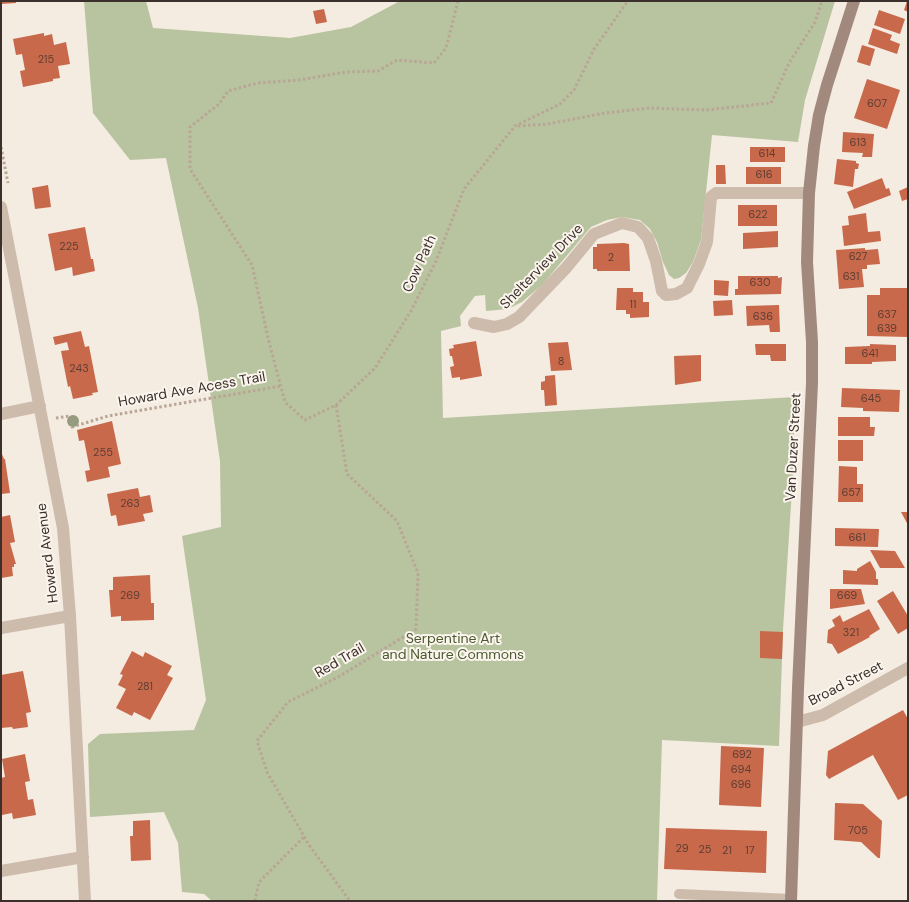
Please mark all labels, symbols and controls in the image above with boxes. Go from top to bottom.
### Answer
house number: 215 [38,53,54,67]
house number: 607 [867,97,887,111]
house number: 613 [850,136,866,150]
house number: 614 [758,147,776,161]
house number: 616 [755,168,773,182]
house number: 622 [748,208,768,222]
street label: Shelterview Drive [497,221,587,313]
street label: Cow Path [399,233,441,295]
house number: 225 [59,240,79,254]
house number: 627 [849,250,867,264]
house number: 2 [608,251,614,265]
house number: 631 [843,270,859,284]
house number: 630 [750,276,770,290]
house number: 11 [630,298,636,312]
house number: 637 [877,308,897,322]
house number: 636 [753,310,773,324]
house number: 639 [877,322,897,336]
house number: 641 [861,347,879,361]
house number: 8 [558,355,564,369]
house number: 243 [69,362,89,376]
street label: Howard Ave Acess Trail [117,369,267,411]
street label: Van Duzer Street [783,392,805,502]
house number: 645 [861,392,881,406]
house number: 255 [93,446,113,460]
house number: 657 [841,486,861,500]
house number: 263 [120,497,140,511]
street label: Howard Avenue [34,502,62,604]
house number: 661 [848,531,866,545]
house number: 269 [120,589,140,603]
house number: 669 [837,589,857,603]
house number: 321 [843,626,859,640]
park label: Serpentine Art and Nature Commons [382,631,524,664]
street label: Red Trail [312,640,368,682]
street label: Broad Street [806,658,886,710]
house number: 281 [137,680,153,694]
house number: 692 [732,748,752,762]
house number: 694 [731,763,751,777]
house number: 696 [731,778,751,792]
house number: 705 [848,824,868,838]
house number: 29 [675,842,689,856]
house number: 25 [698,843,712,857]
house number: 21 [722,844,732,858]
house number: 17 [745,844,755,858]

